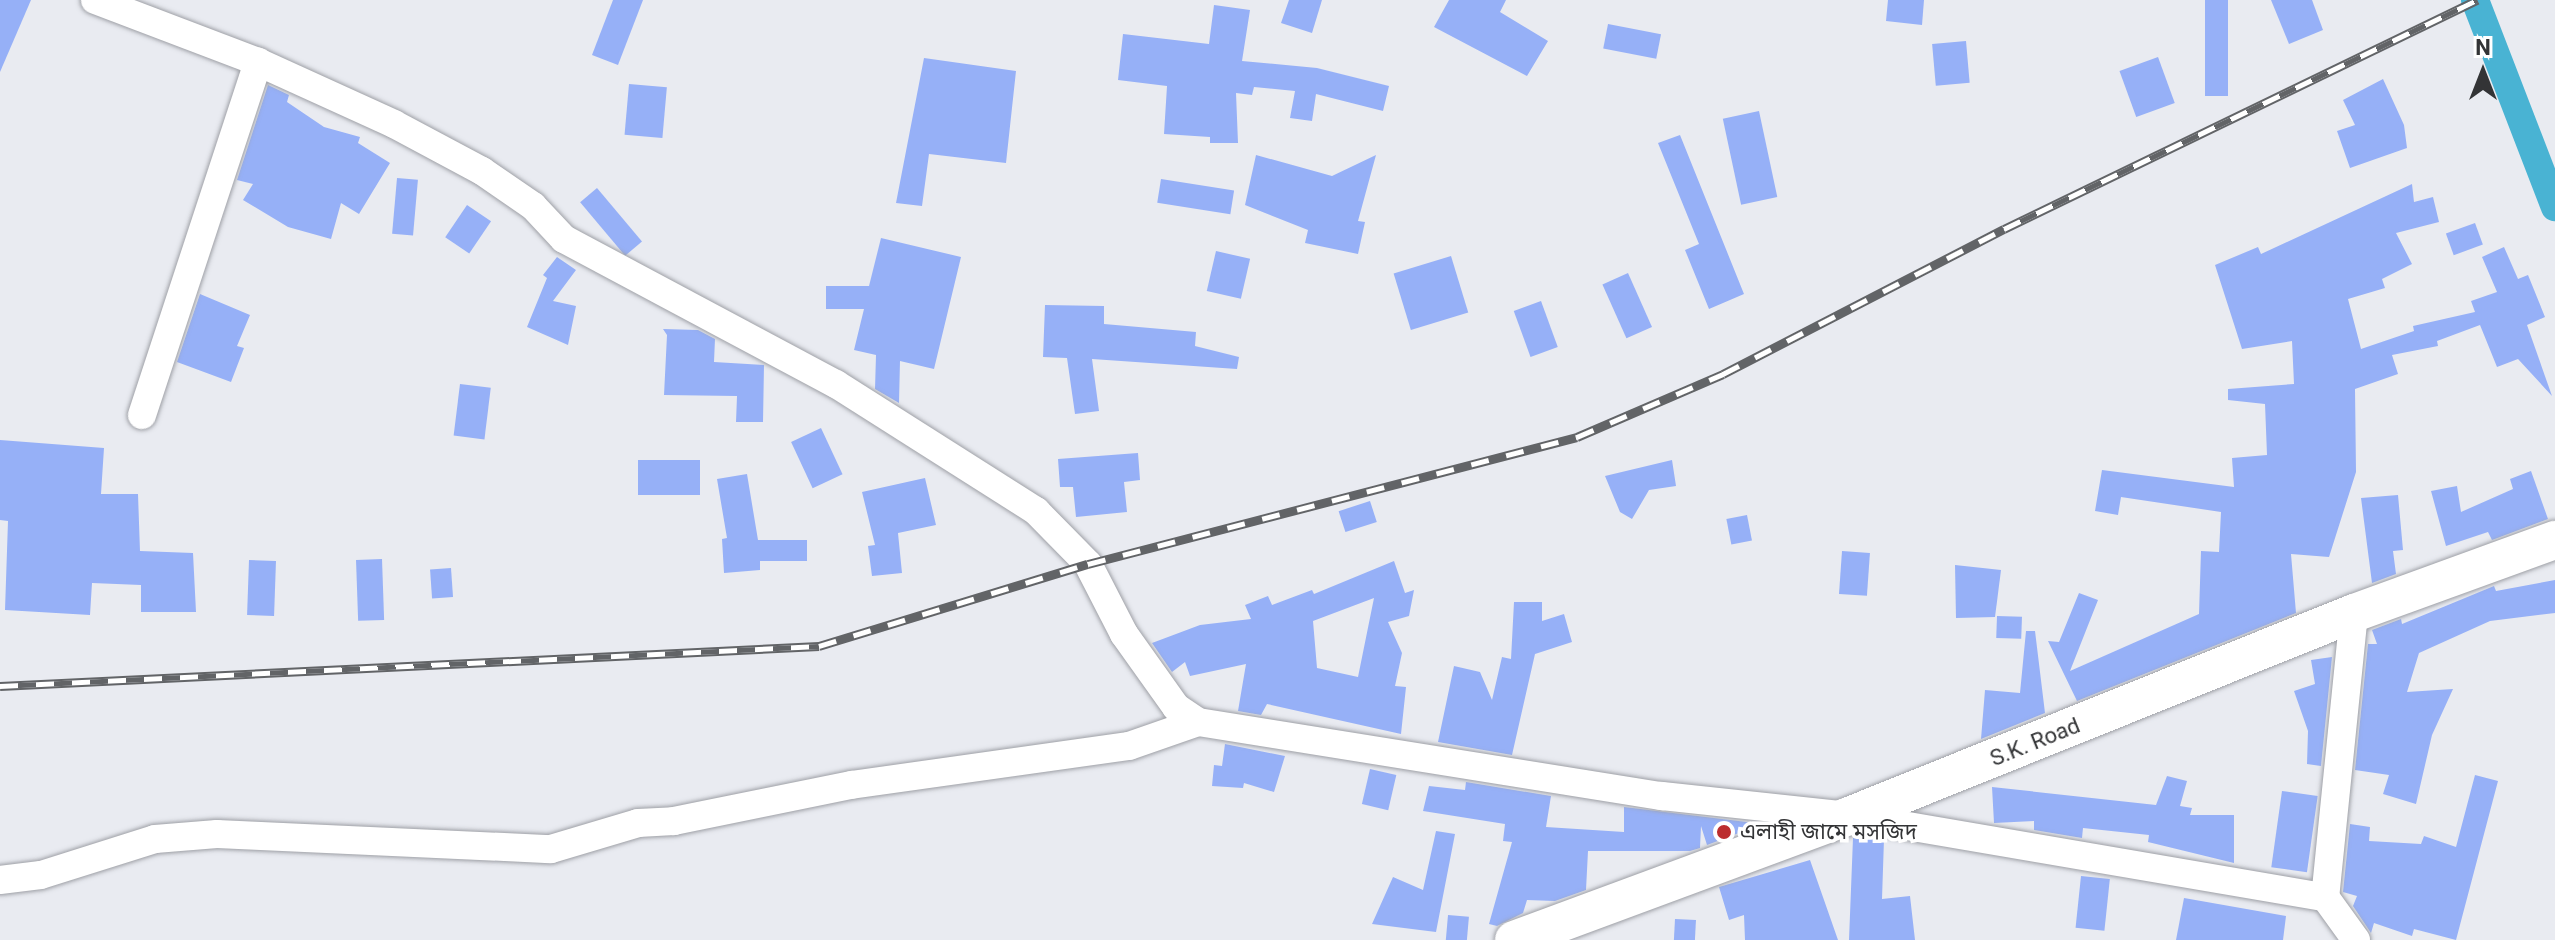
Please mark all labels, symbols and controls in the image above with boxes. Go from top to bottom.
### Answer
north arrow [2443,32,2523,112]
text: N [2475,35,2491,60]
street label: S.K. Road [1986,712,2084,772]
place label: এলাহী জামে মসজিদ [1740,819,1917,845]
marker: এলাহী জামে মসজিদ [1715,823,1733,841]

